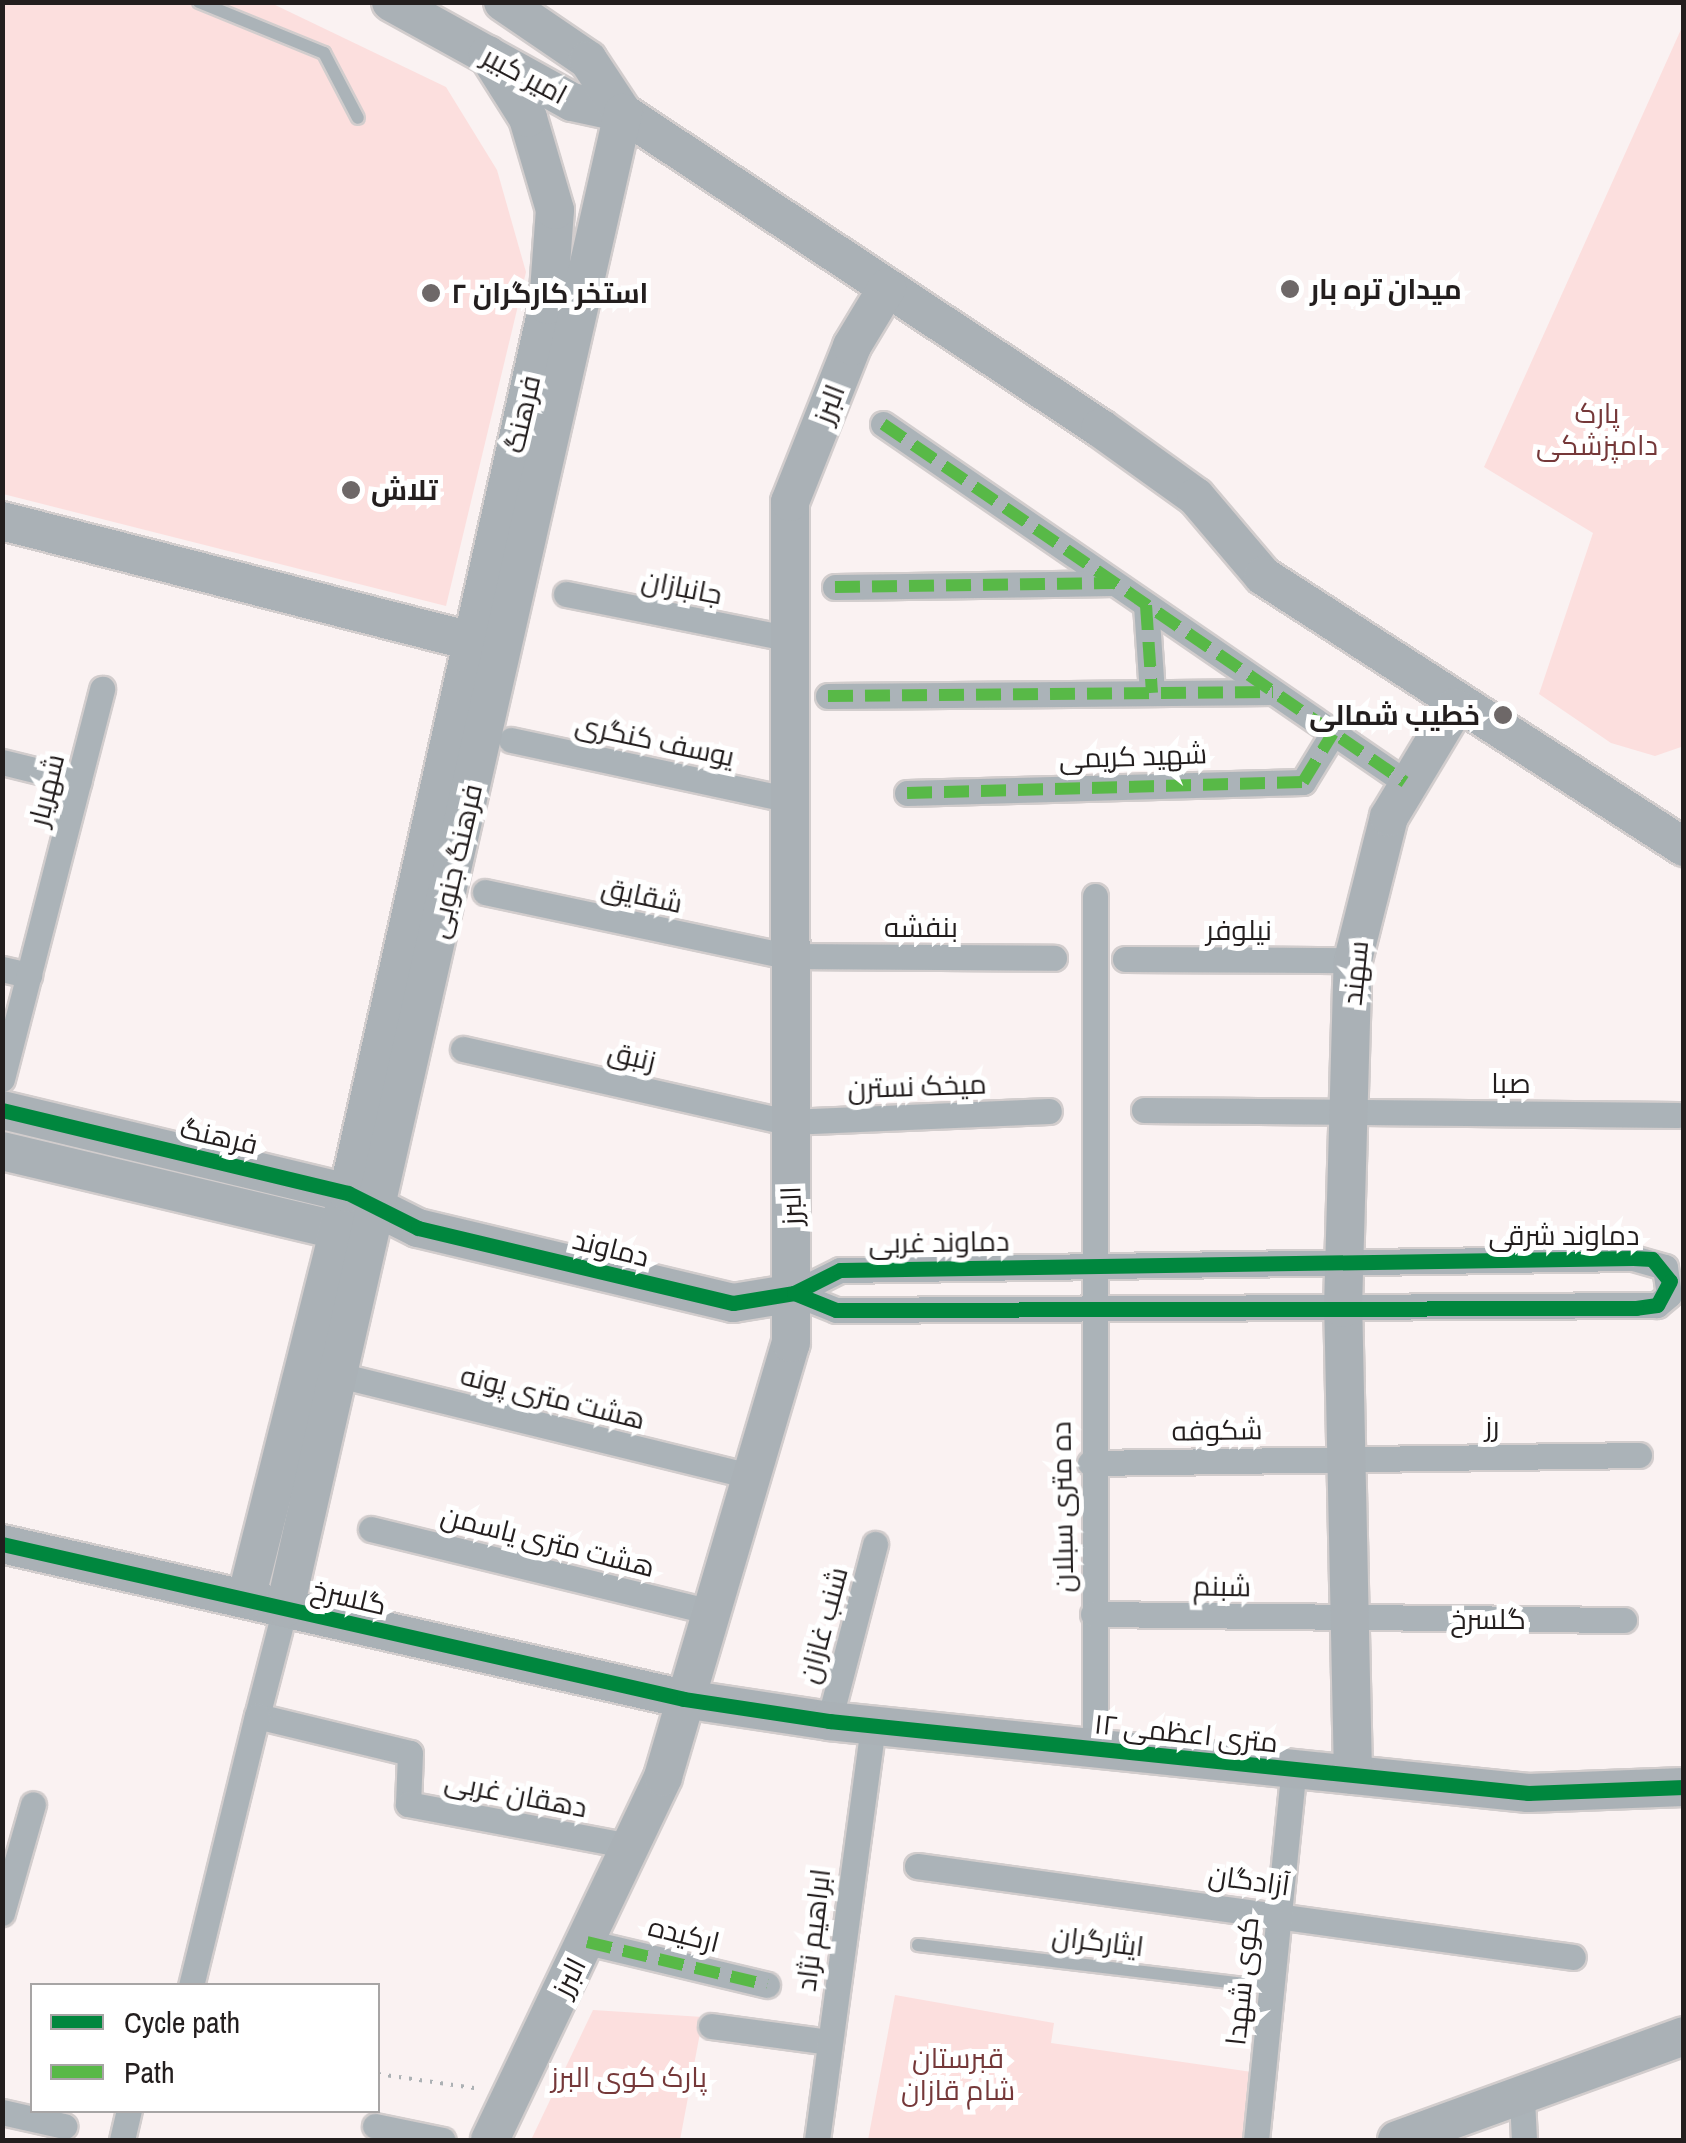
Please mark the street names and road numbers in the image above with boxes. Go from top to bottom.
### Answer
street label: امیر کبیر [477,39,573,111]
street label: فرهنگ [497,372,547,456]
street label: البرز [806,380,852,428]
street label: جانبازان [639,563,725,611]
street label: یوسف کنگری [572,707,738,773]
street label: شهید کریمی [1058,737,1208,775]
street label: شهریار [21,750,71,830]
street label: فرهنگ جنوبی [421,781,489,941]
street label: شقایق [598,870,686,920]
street label: بنفشه [884,910,958,944]
street label: نیلوفر [1206,913,1272,947]
street label: سهند [1335,939,1375,1007]
street label: زنبق [605,1034,659,1078]
street label: صبا [1491,1066,1531,1100]
street label: میخک نسترن [847,1067,987,1105]
street label: فرهنگ [177,1111,261,1161]
street label: البرز [774,1186,808,1226]
street label: دماوند شرقی [1488,1218,1640,1252]
street label: دماوند [569,1222,653,1274]
street label: دماوند غربی [868,1224,1010,1260]
street label: هشت متری پونه [457,1358,649,1436]
street label: رز [1485,1409,1499,1443]
street label: شکوفه [1171,1412,1263,1448]
street label: ده متری سبلان [1044,1421,1080,1593]
street label: هشت متری یاسمن [438,1498,658,1584]
street label: شنب غازان [791,1563,855,1687]
street label: شبنم [1193,1569,1251,1603]
street label: گلسرخ [308,1572,390,1622]
street label: گلسرخ [1450,1602,1526,1636]
street label: ۱۲ متری اعظمی [1092,1707,1280,1759]
street label: دهقان غربی [442,1764,590,1824]
street label: آزادگان [1206,1858,1292,1902]
street label: ابراهیم نژاد [789,1867,837,1993]
street label: ارکیده [645,1909,723,1959]
street label: کوی شهدا [1219,1915,1265,2047]
street label: ایثارگران [1050,1919,1146,1963]
street label: البرز [545,1952,593,2002]

